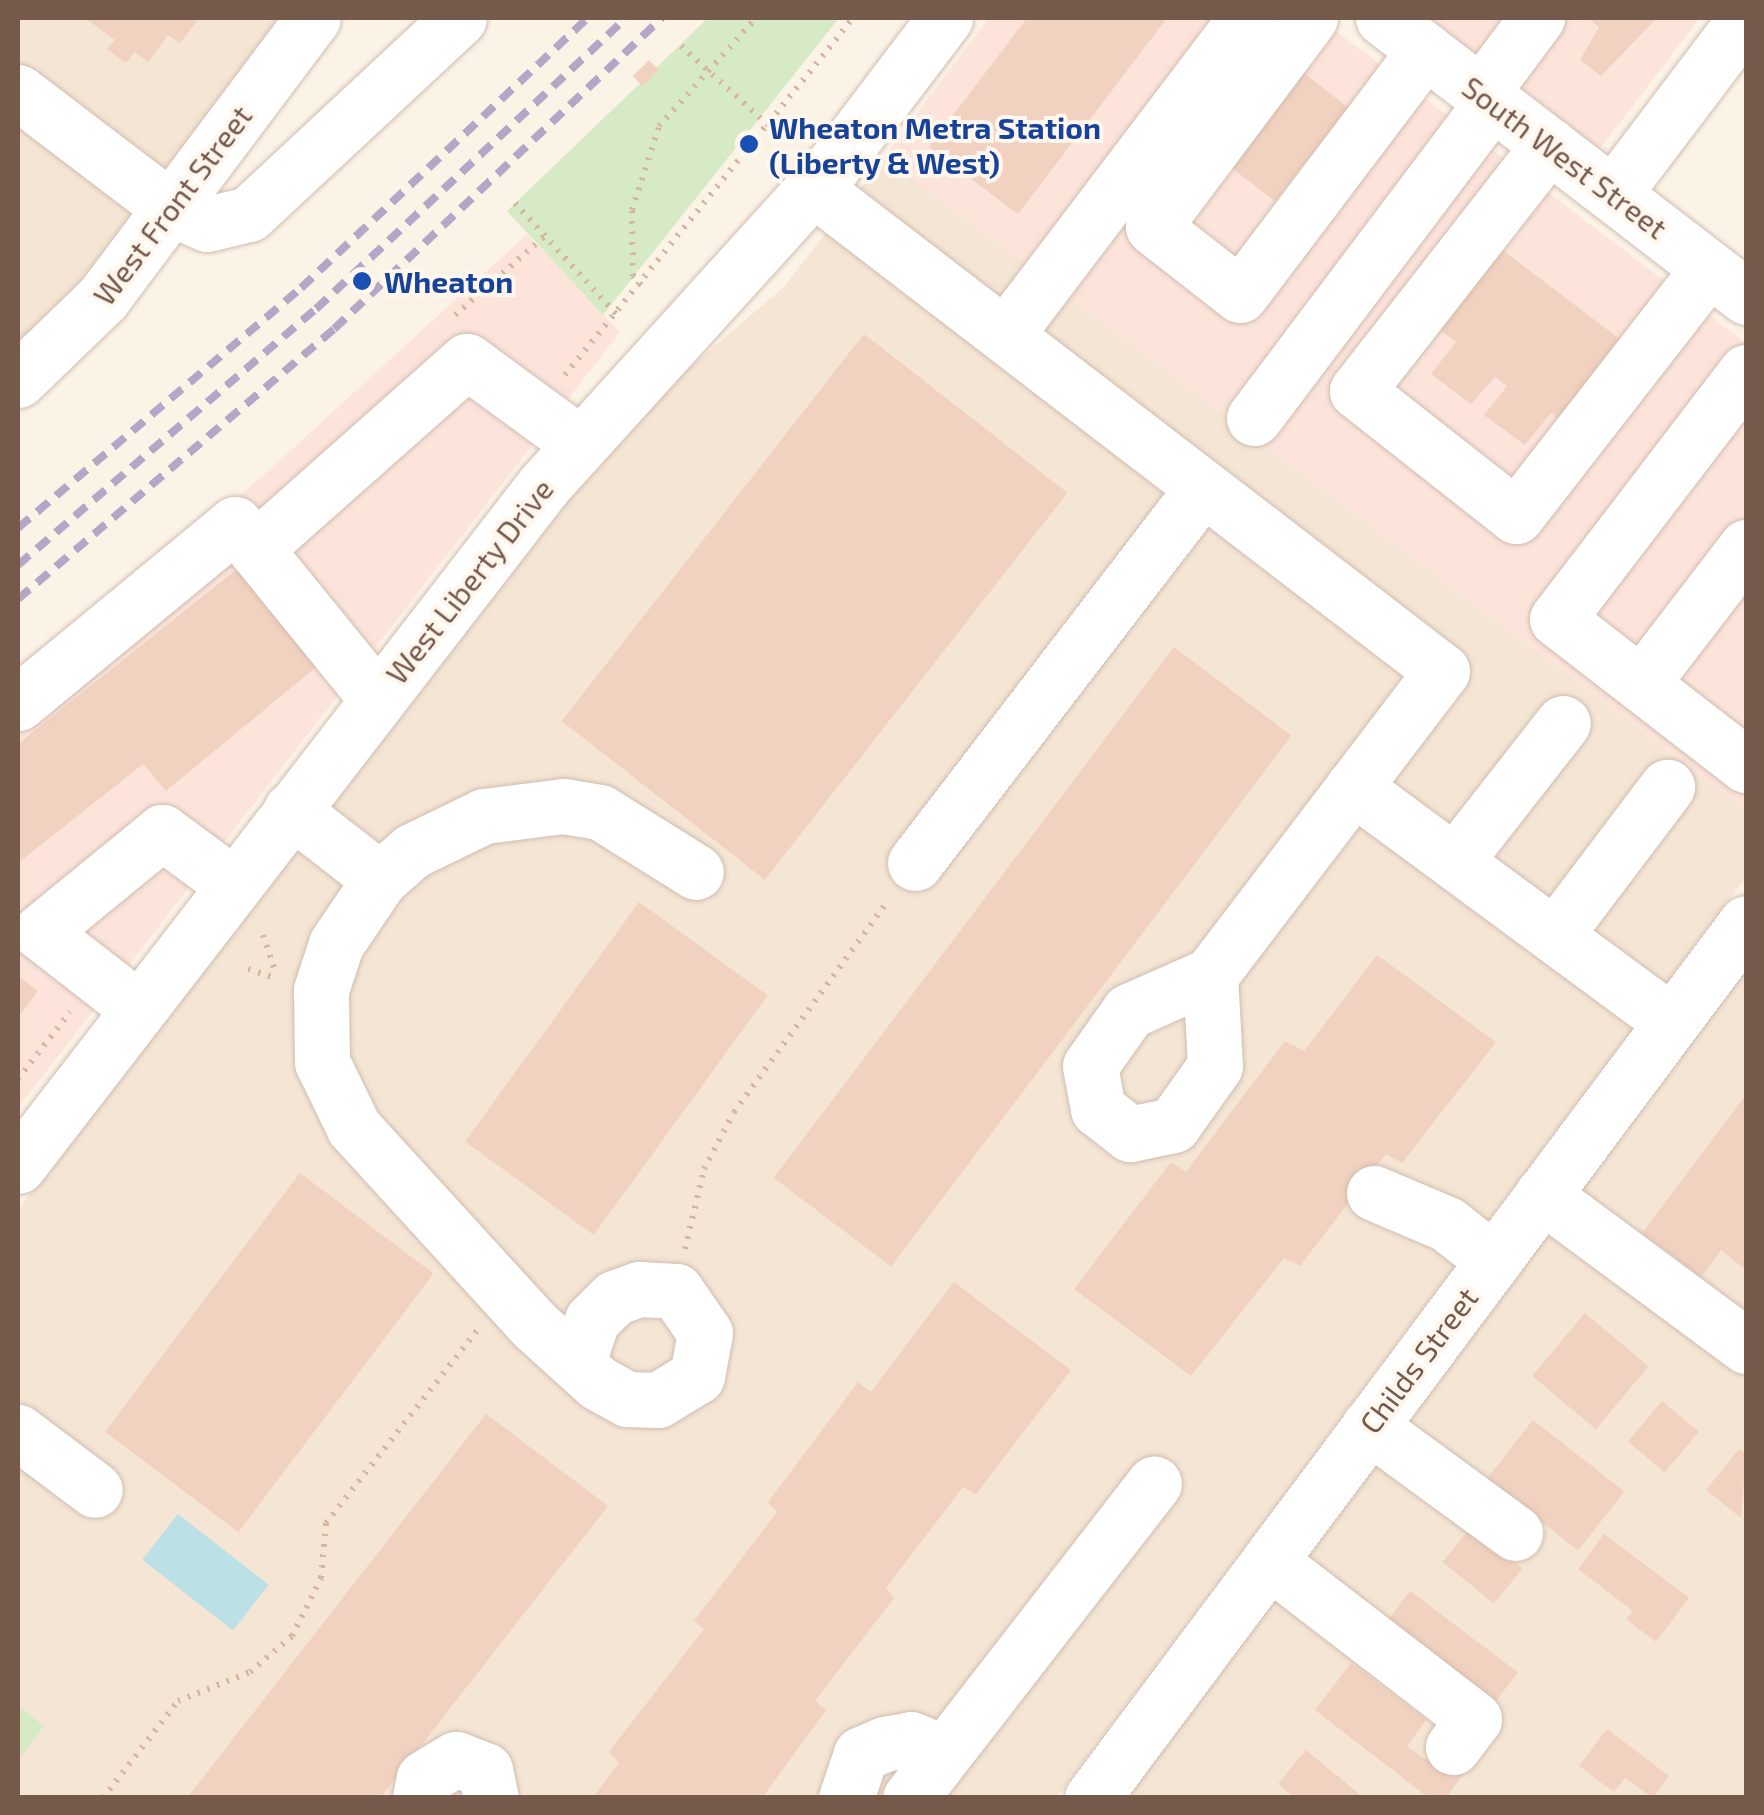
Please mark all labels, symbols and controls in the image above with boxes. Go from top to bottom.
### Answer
street label: South West Street [1455,68,1675,246]
street label: West Front Street [85,98,259,312]
place label: Wheaton Metra Station (Liberty & West) [769,109,1101,180]
marker: Wheaton Metra Station (Liberty & West) [738,133,760,155]
place label: Wheaton [384,263,513,299]
marker: Wheaton [349,268,375,294]
street label: West Liberty Drive [378,471,560,691]
street label: Childs Street [1351,1280,1485,1440]

